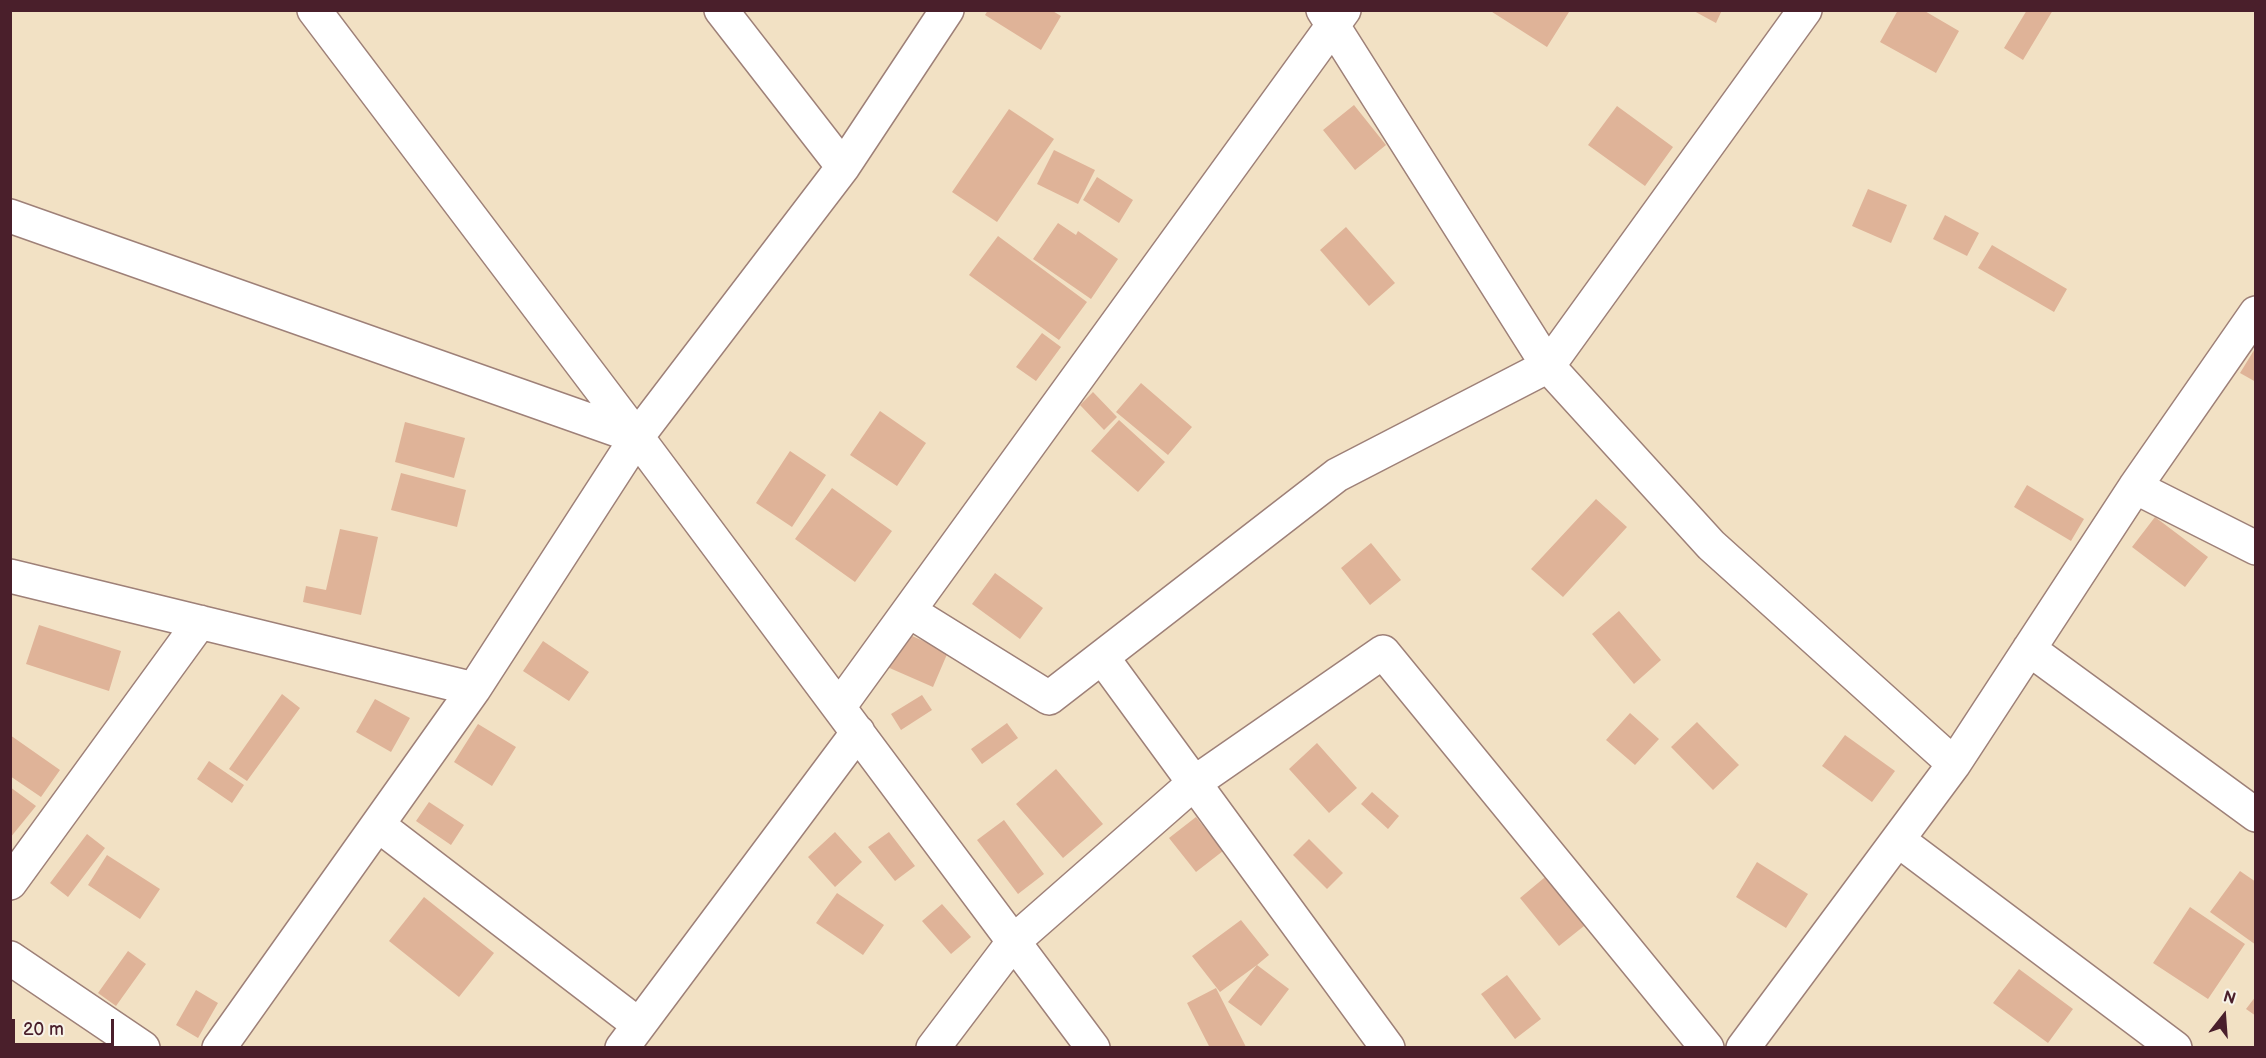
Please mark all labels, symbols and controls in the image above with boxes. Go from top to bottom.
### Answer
north arrow [2194,986,2254,1046]
text: N [2221,987,2238,1009]
scale bar [15,1007,117,1045]
text: 20 m [23,1019,64,1040]

